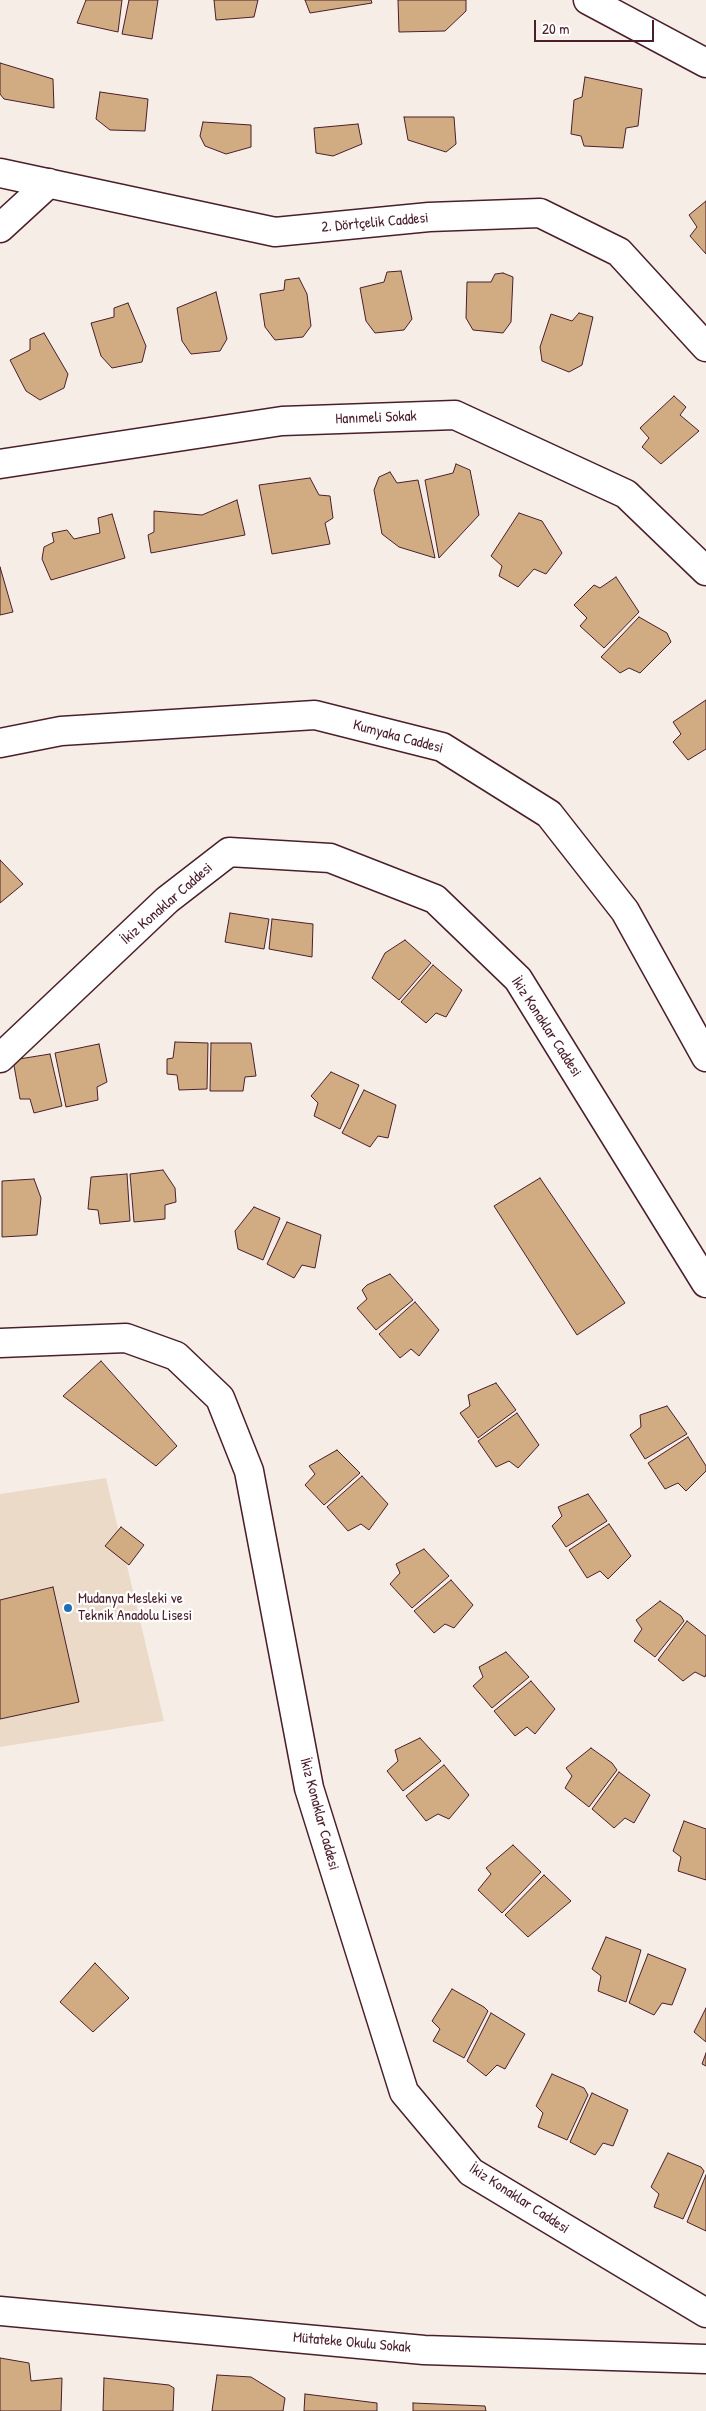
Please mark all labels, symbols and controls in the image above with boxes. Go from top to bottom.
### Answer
scale bar [536,10,656,42]
text: 20 m [542,18,569,39]
street label: 2. Dörtçelik Caddesi [321,209,429,237]
street label: Hanımeli Sokak [335,408,417,428]
street label: Kumyaka Caddesi [351,716,445,758]
street label: İkiz Konaklar Caddesi [117,859,217,949]
street label: İkiz Konaklar Caddesi [507,974,585,1080]
place label: Mudanya Mesleki ve Teknik Anadolu Lisesi [78,1590,192,1625]
marker: Mudanya Mesleki ve Teknik Anadolu Lisesi [62,1602,74,1614]
street label: İkiz Konaklar Caddesi [295,1756,343,1872]
street label: İkiz Konaklar Caddesi [466,2160,572,2238]
street label: Mütateke Okulu Sokak [292,2329,412,2357]

